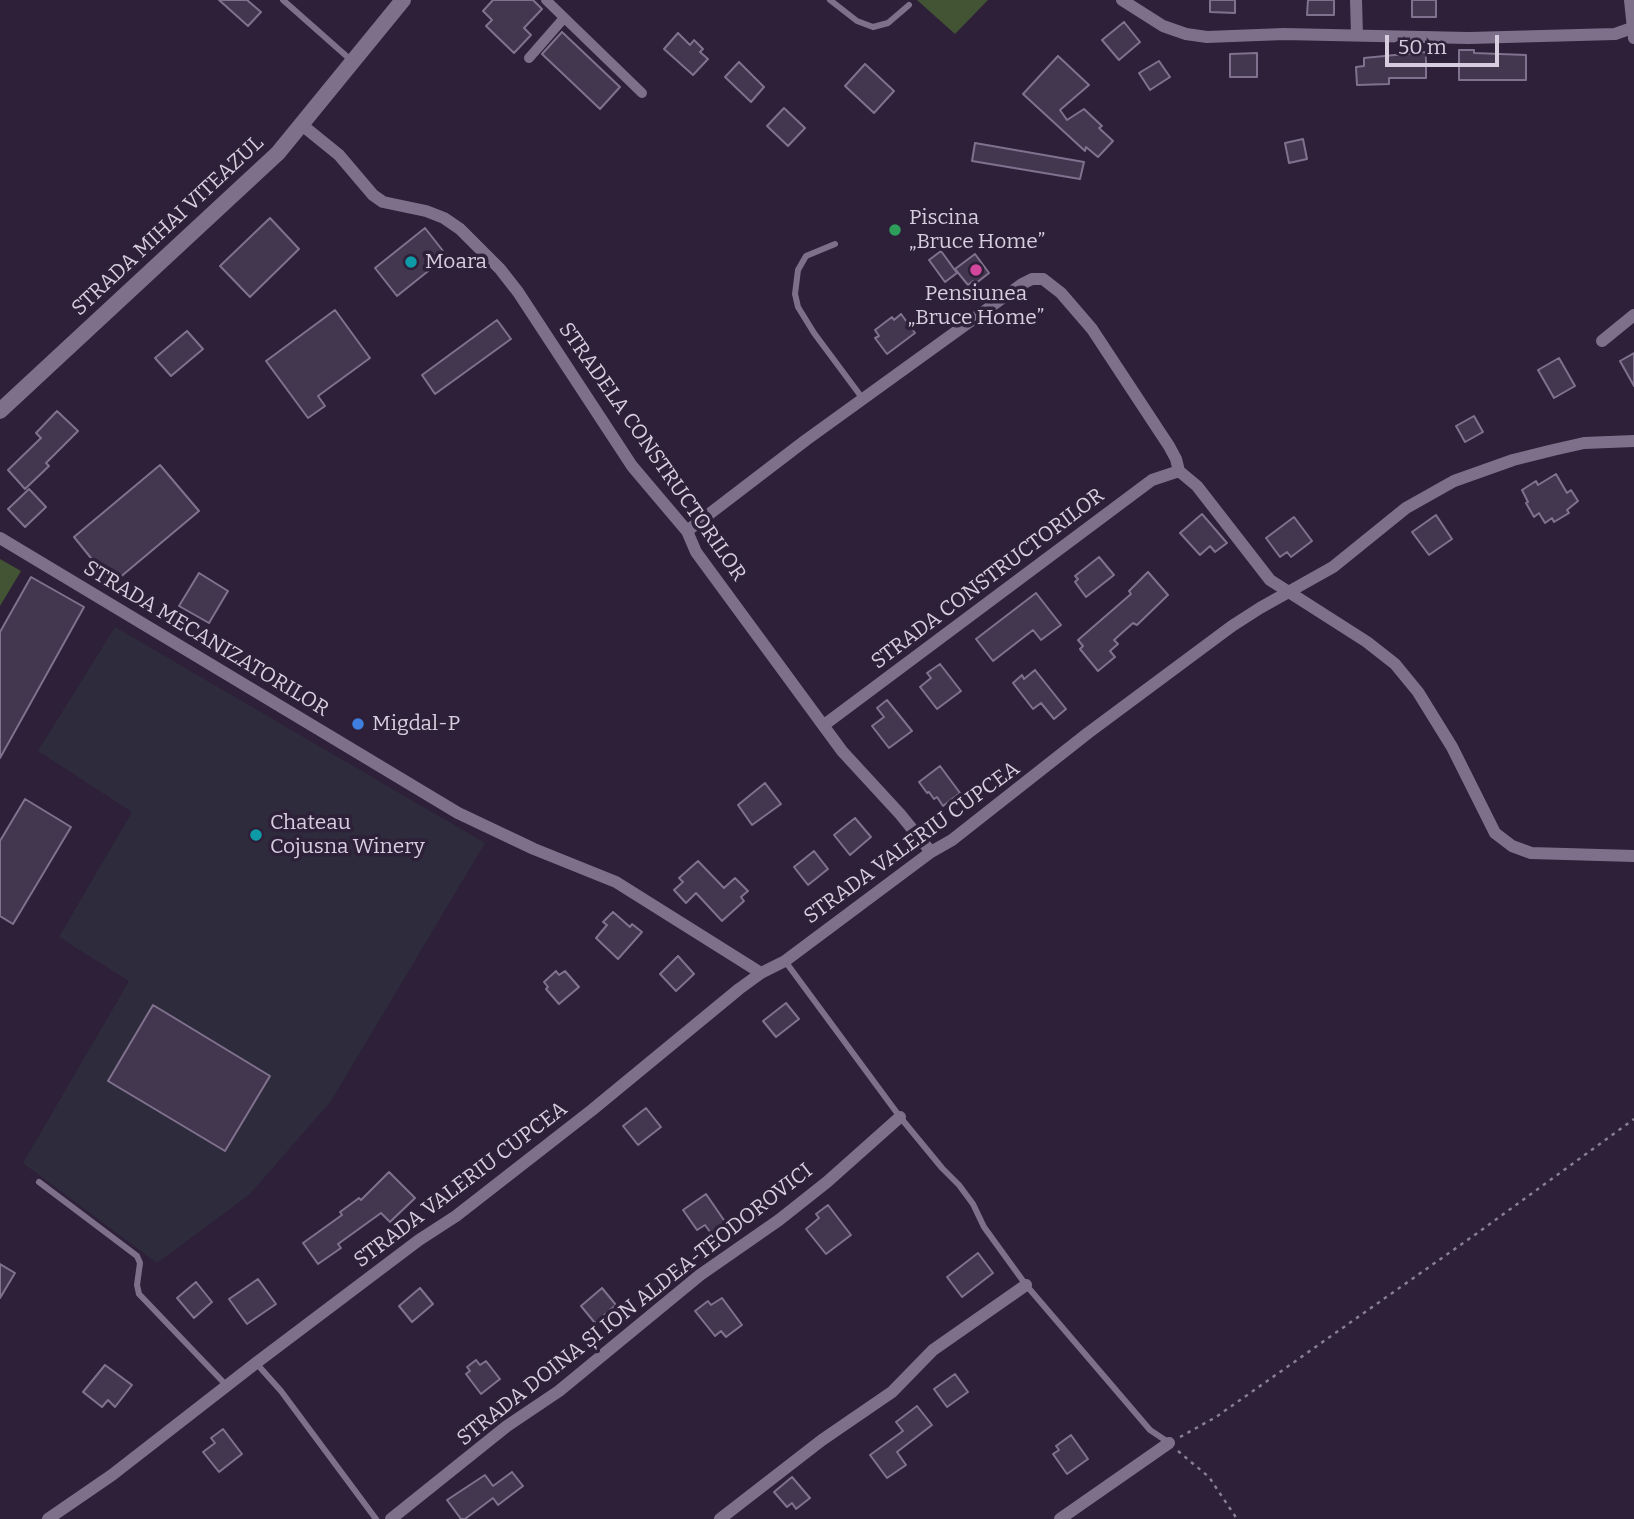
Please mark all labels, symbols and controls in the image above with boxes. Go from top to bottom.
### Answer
scale bar [1389,21,1503,65]
text: 50 m [1398,34,1447,60]
street label: STRADA MIHAI VITEAZUL [67,131,269,321]
place label: Piscina „Bruce Home” [909,205,1045,255]
marker: Piscina „Bruce Home” [887,222,903,238]
place label: Moara [425,249,487,275]
marker: Moara [403,254,419,270]
marker: Pensiunea „Bruce Home” [968,262,984,278]
place label: Pensiunea „Bruce Home” [908,281,1044,331]
street label: STRADELA CONSTRUCTORILOR [553,318,751,586]
street label: STRADA CONSTRUCTORILOR [867,483,1109,675]
street label: STRADA MECANIZATORILOR [79,556,333,722]
place label: Migdal-P [372,711,460,737]
marker: Migdal-P [350,716,366,732]
street label: STRADA VALERIU CUPCEA [799,756,1025,930]
place label: Chateau Cojusna Winery [270,810,425,860]
marker: Chateau Cojusna Winery [248,827,264,843]
street label: STRADA VALERIU CUPCEA [349,1097,573,1273]
street label: STRADA DOINA ȘI ION ALDEA-TEODOROVICI [452,1158,818,1452]

